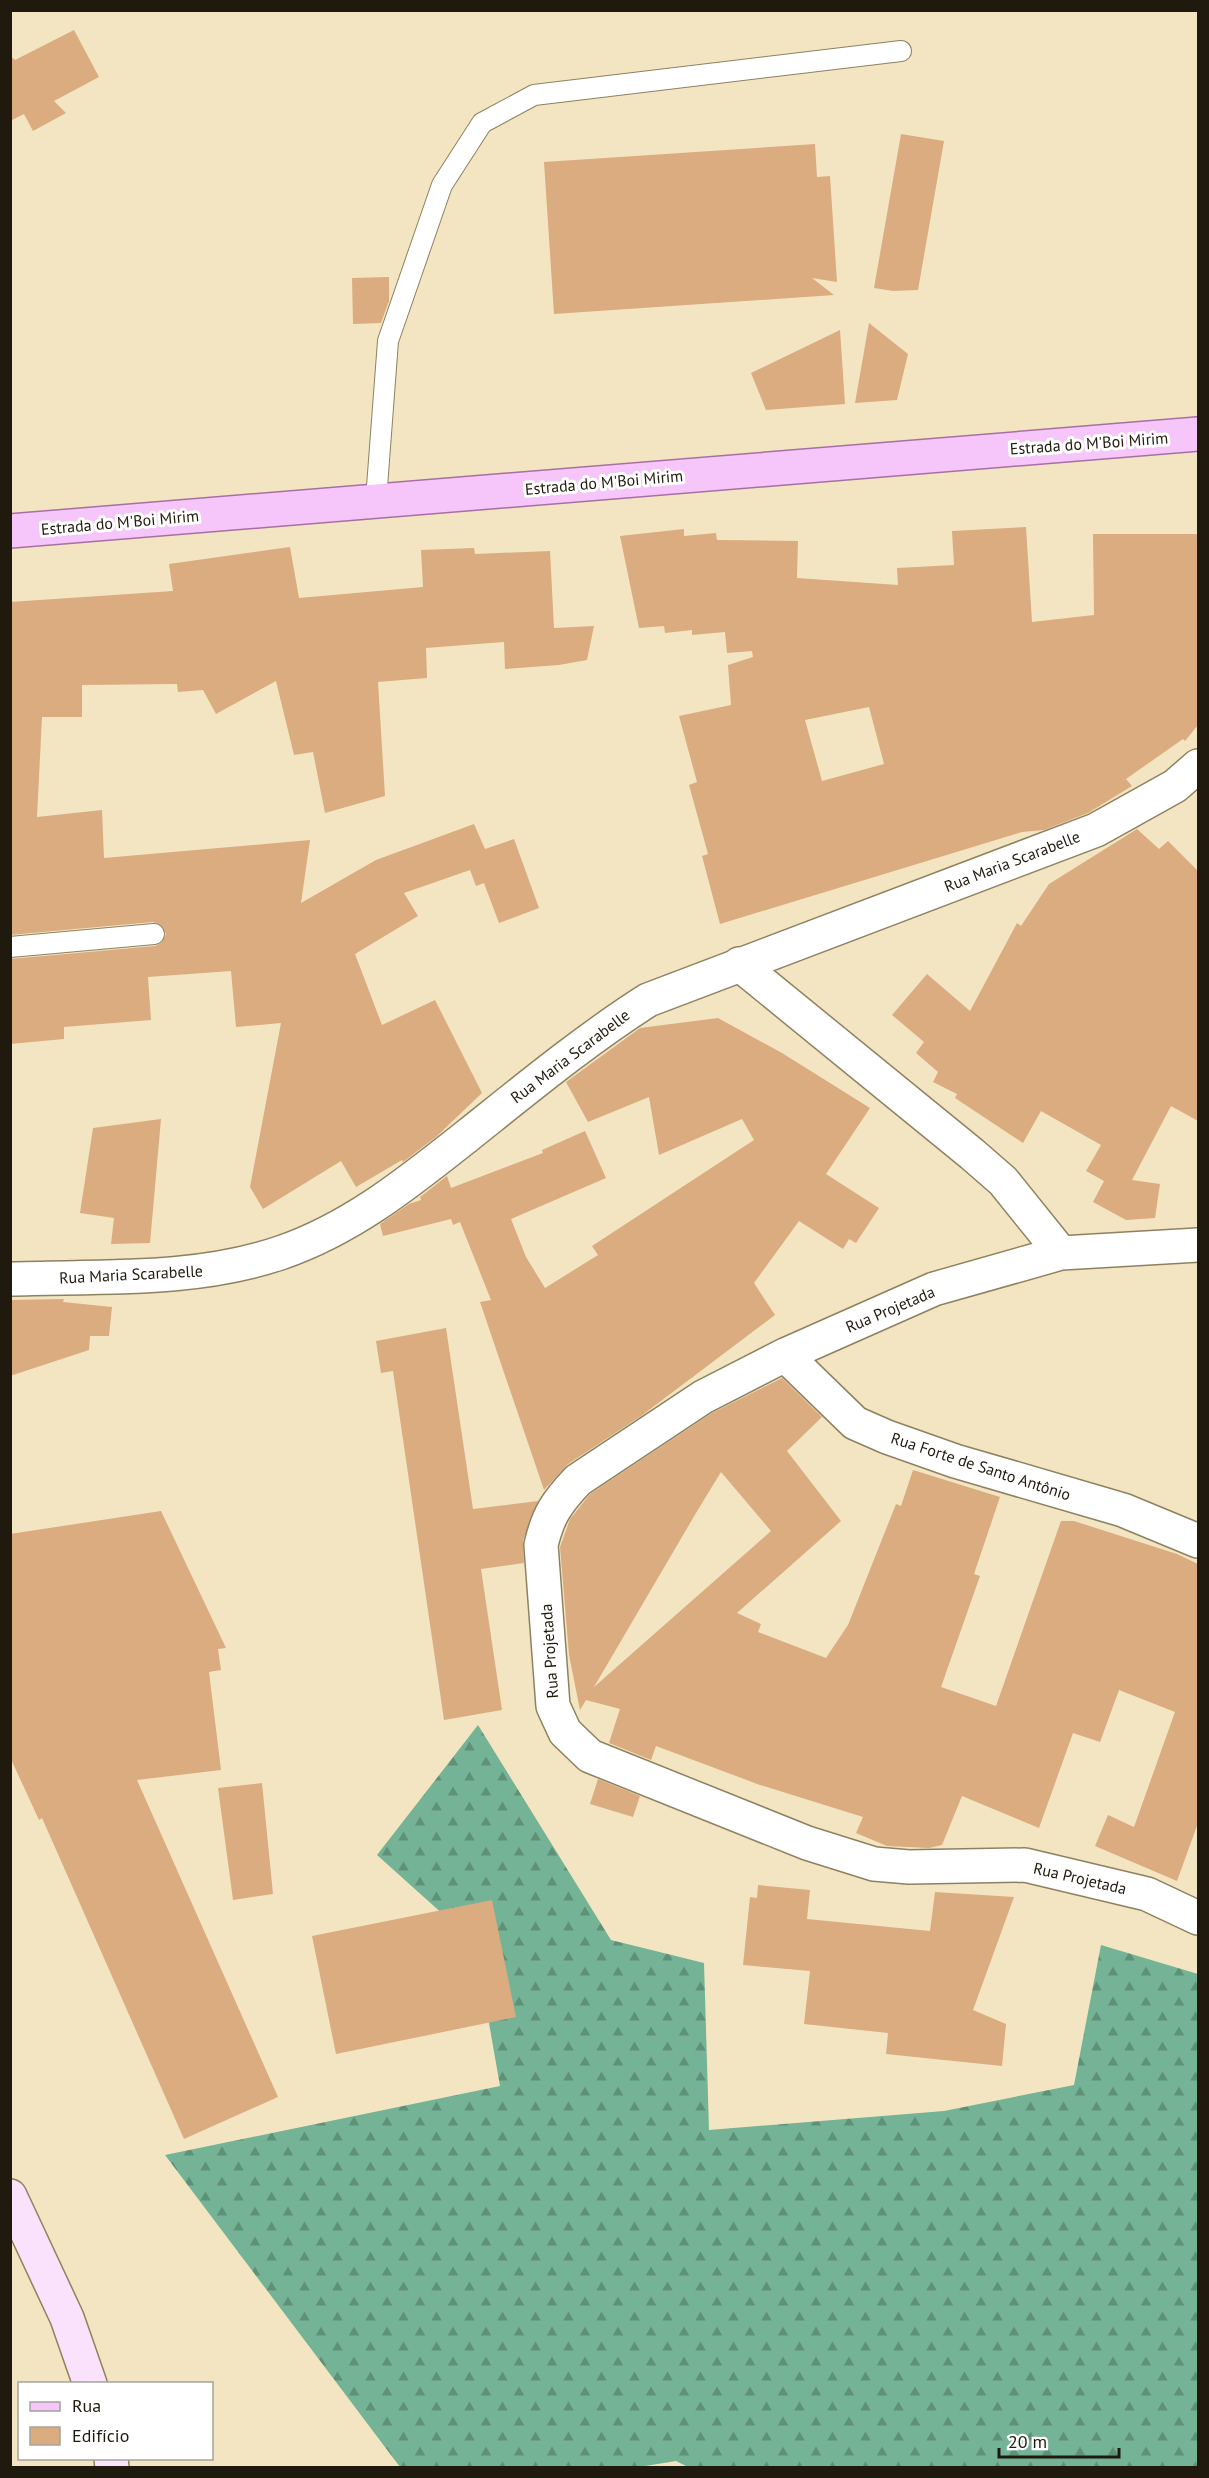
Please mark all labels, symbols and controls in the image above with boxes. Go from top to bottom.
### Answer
street label: Estrada do M'Boi Mirim [1009,427,1169,459]
street label: Estrada do M'Boi Mirim [524,465,684,499]
street label: Estrada do M'Boi Mirim [40,505,200,539]
street label: Rua Maria Scarabelle [941,826,1083,896]
street label: Rua Maria Scarabelle [506,1005,634,1107]
street label: Rua Maria Scarabelle [59,1260,203,1288]
street label: Rua Projetada [842,1281,938,1337]
street label: Rua Forte de Santo Antônio [889,1427,1073,1505]
street label: Rua Projetada [536,1603,562,1699]
street label: Rua Projetada [1032,1858,1128,1898]
legend [18,2382,213,2460]
text: Rua [72,2394,101,2417]
scale bar [999,2421,1119,2459]
text: Edifício [72,2424,129,2447]
text: 20 m [1008,2430,1047,2453]

